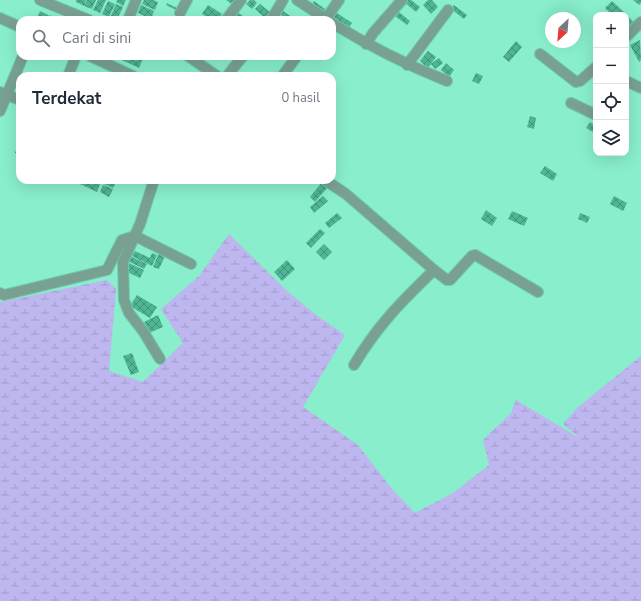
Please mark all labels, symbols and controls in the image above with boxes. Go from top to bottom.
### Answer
north arrow [545,12,581,48]
map controls [593,12,629,156]
button: + [593,12,629,48]
search box [16,16,336,60]
icon: search [30,27,52,49]
text: Cari di sini [62,28,131,48]
button: − [593,48,629,84]
button: locate [593,84,629,120]
text: Terdekat [32,87,101,110]
text: 0 hasil [281,89,320,107]
button: layers [593,120,629,156]

